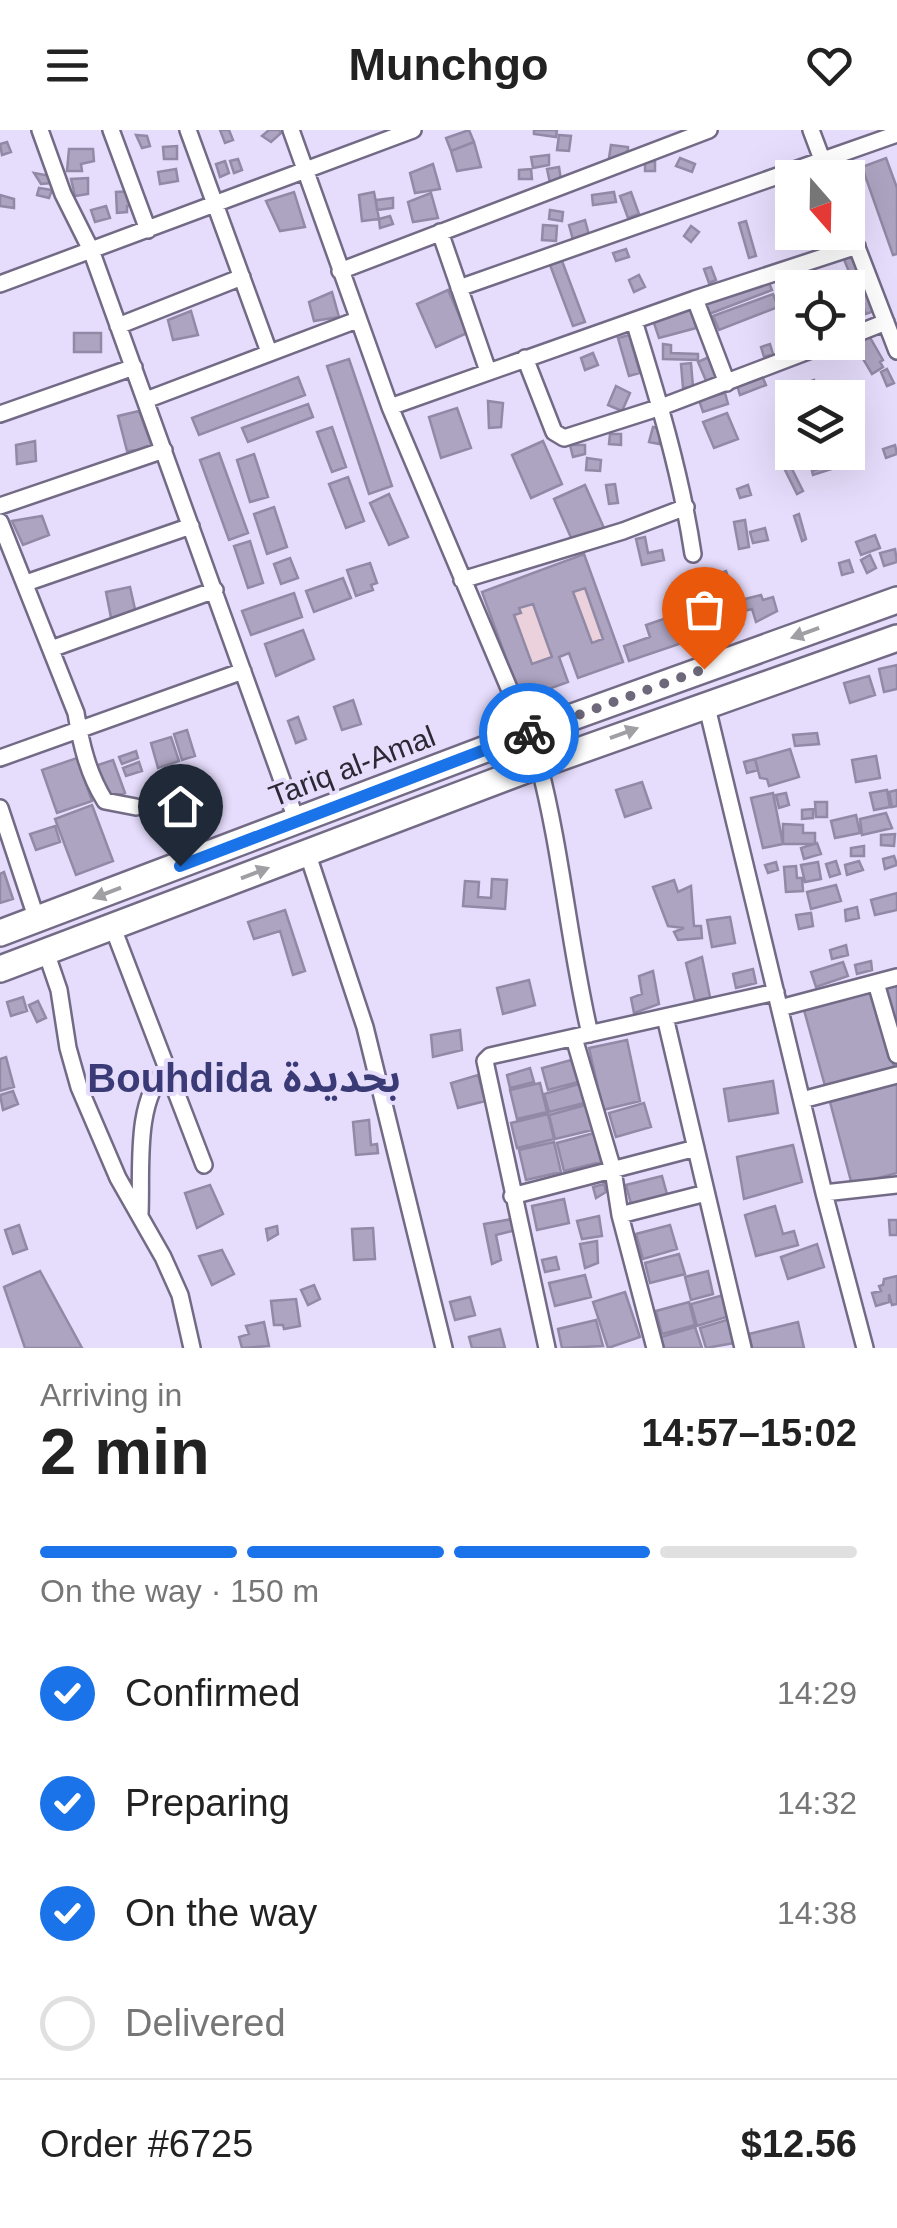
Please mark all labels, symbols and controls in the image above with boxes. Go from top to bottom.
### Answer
icon: menu [40,38,95,93]
icon: heart [802,38,857,93]
text: Munchgo [349,39,548,90]
north arrow [775,160,865,250]
map controls [775,160,865,470]
button: locate [775,270,865,360]
button: layers [775,380,865,470]
pin [662,567,747,670]
icon: bag [677,582,732,637]
one-way arrow [790,626,820,641]
courier [479,683,579,783]
icon: bike [502,706,557,761]
street label: Tariq al-Amal [264,719,440,813]
one-way arrow [610,725,640,740]
pin [138,764,223,867]
icon: home [153,779,208,834]
one-way arrow [240,864,270,880]
one-way arrow [92,885,122,901]
district label: Bouhdida بحديدة [87,1056,401,1101]
text: Arriving in [40,1377,182,1413]
text: 14:57–15:02 [641,1412,857,1454]
text: 2 min [40,1415,210,1488]
text: On the way · 150 m [40,1573,319,1609]
icon: check [40,1666,95,1721]
text: Confirmed [125,1672,300,1714]
text: 14:29 [777,1675,857,1711]
icon: check [40,1776,95,1831]
text: Preparing [125,1782,290,1824]
text: 14:32 [777,1785,857,1821]
icon: check [40,1886,95,1941]
text: On the way [125,1892,317,1934]
text: 14:38 [777,1895,857,1931]
text: Delivered [125,2002,286,2044]
text: Order #6725 [40,2123,253,2165]
text: $12.56 [741,2123,857,2165]

